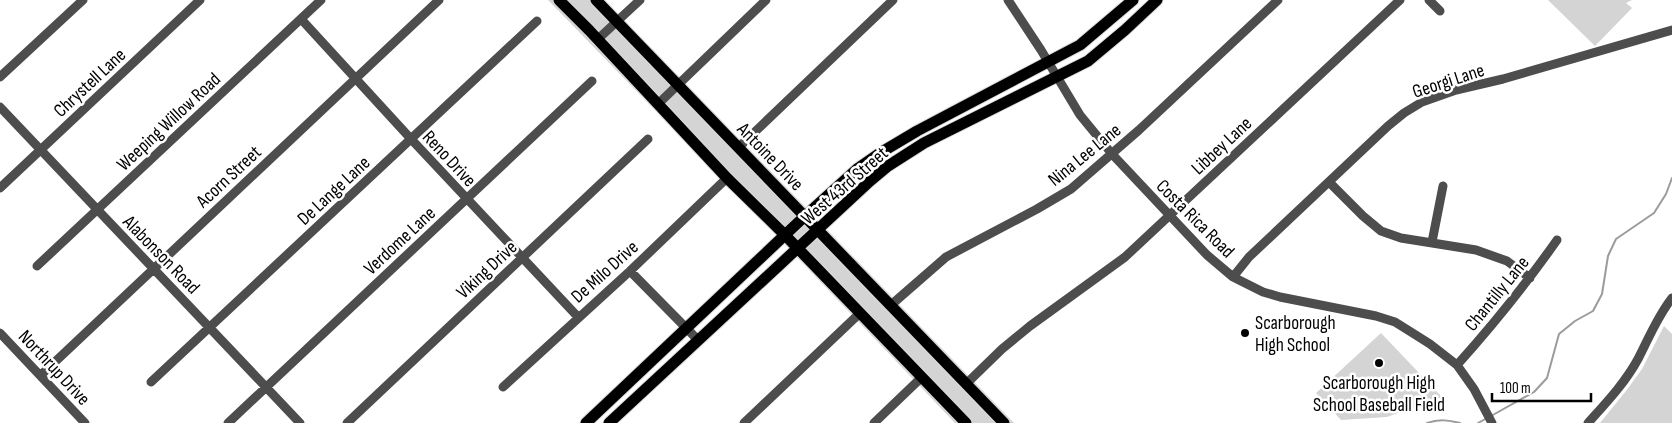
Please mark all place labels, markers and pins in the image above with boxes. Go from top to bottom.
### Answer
place label: Scarborough High School [1255,312,1336,357]
marker: Scarborough High School [1239,327,1251,339]
marker: Scarborough High School Baseball Field [1373,357,1385,369]
place label: Scarborough High School Baseball Field [1313,372,1445,417]

